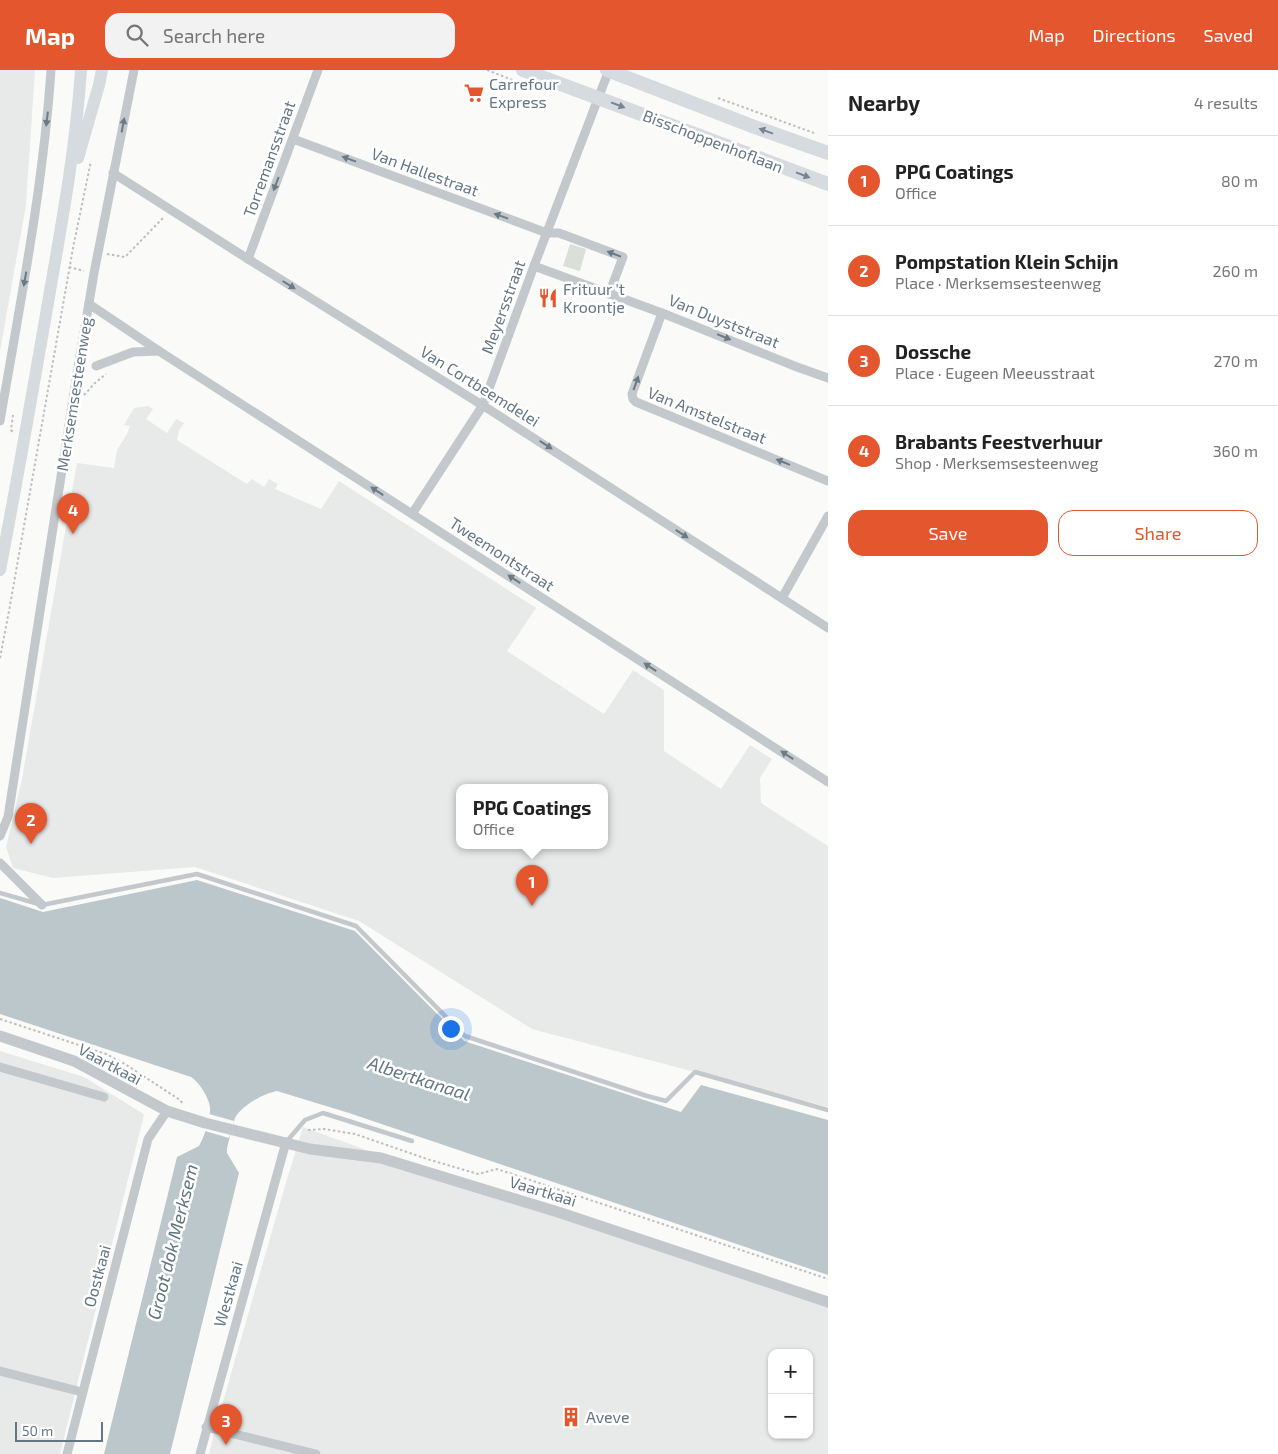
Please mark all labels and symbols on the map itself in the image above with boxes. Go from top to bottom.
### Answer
place label: Carrefour Express [489,74,559,111]
supermarket icon: Carrefour Express [463,82,485,104]
street label: Torremansstraat [239,98,298,220]
one-way arrow [611,101,626,109]
street label: Bisschoppenhoflaan [640,105,786,176]
one-way arrow [43,111,51,127]
one-way arrow [119,118,127,133]
one-way arrow [758,127,773,134]
street label: Van Hallestraat [369,143,481,200]
one-way arrow [341,155,356,163]
one-way arrow [796,171,811,179]
one-way arrow [272,177,280,192]
one-way arrow [493,212,508,220]
one-way arrow [606,250,621,258]
street label: Meyersstraat [477,257,528,356]
one-way arrow [20,272,28,288]
place label: Frituur 't Kroontje [563,279,625,317]
one-way arrow [283,280,296,289]
restaurant icon: Frituur 't Kroontje [537,287,559,309]
street label: Van Duyststraat [666,290,782,351]
street label: Merksemsesteenweg [52,315,95,472]
one-way arrow [717,334,731,342]
street label: Van Cortbeemdelei [417,341,543,430]
one-way arrow [632,375,640,390]
street label: Van Amstelstraat [645,382,769,447]
one-way arrow [539,441,552,450]
one-way arrow [776,458,790,466]
one-way arrow [370,487,384,496]
pin: 4 [57,493,89,534]
street label: Tweemontstraat [446,513,558,595]
one-way arrow [676,529,689,538]
one-way arrow [507,575,520,584]
one-way arrow [644,663,657,672]
one-way arrow [780,751,794,760]
pin: 2 [15,803,47,844]
pin: 1 [516,865,548,906]
your location [438,1016,464,1042]
street label: Vaartkaai [75,1039,145,1088]
water label: Albertkanaal [364,1051,473,1105]
water label: Groot dok Merksem [142,1162,202,1322]
street label: Vaartkaai [507,1171,579,1210]
street label: Oostkaai [79,1243,114,1309]
street label: Westkaai [209,1259,246,1329]
pin: 3 [210,1404,242,1445]
building icon: Aveve [560,1406,582,1428]
place label: Aveve [586,1407,630,1426]
scale bar [15,1419,102,1442]

